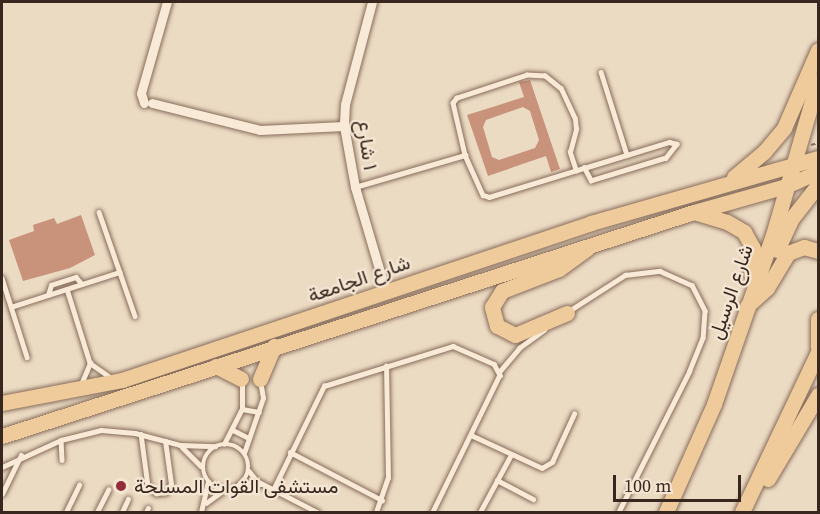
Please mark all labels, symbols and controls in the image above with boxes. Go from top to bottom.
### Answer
street label: ١ شارع [352,118,382,172]
street label: شارع الرسيل [704,241,758,343]
street label: شارع الجامعة [305,250,413,308]
scale bar [616,463,744,501]
text: 100 m [624,473,671,498]
place label: مستشفى القوات المسلحة [134,474,338,498]
marker: مستشفى القوات المسلحة [112,477,130,495]

